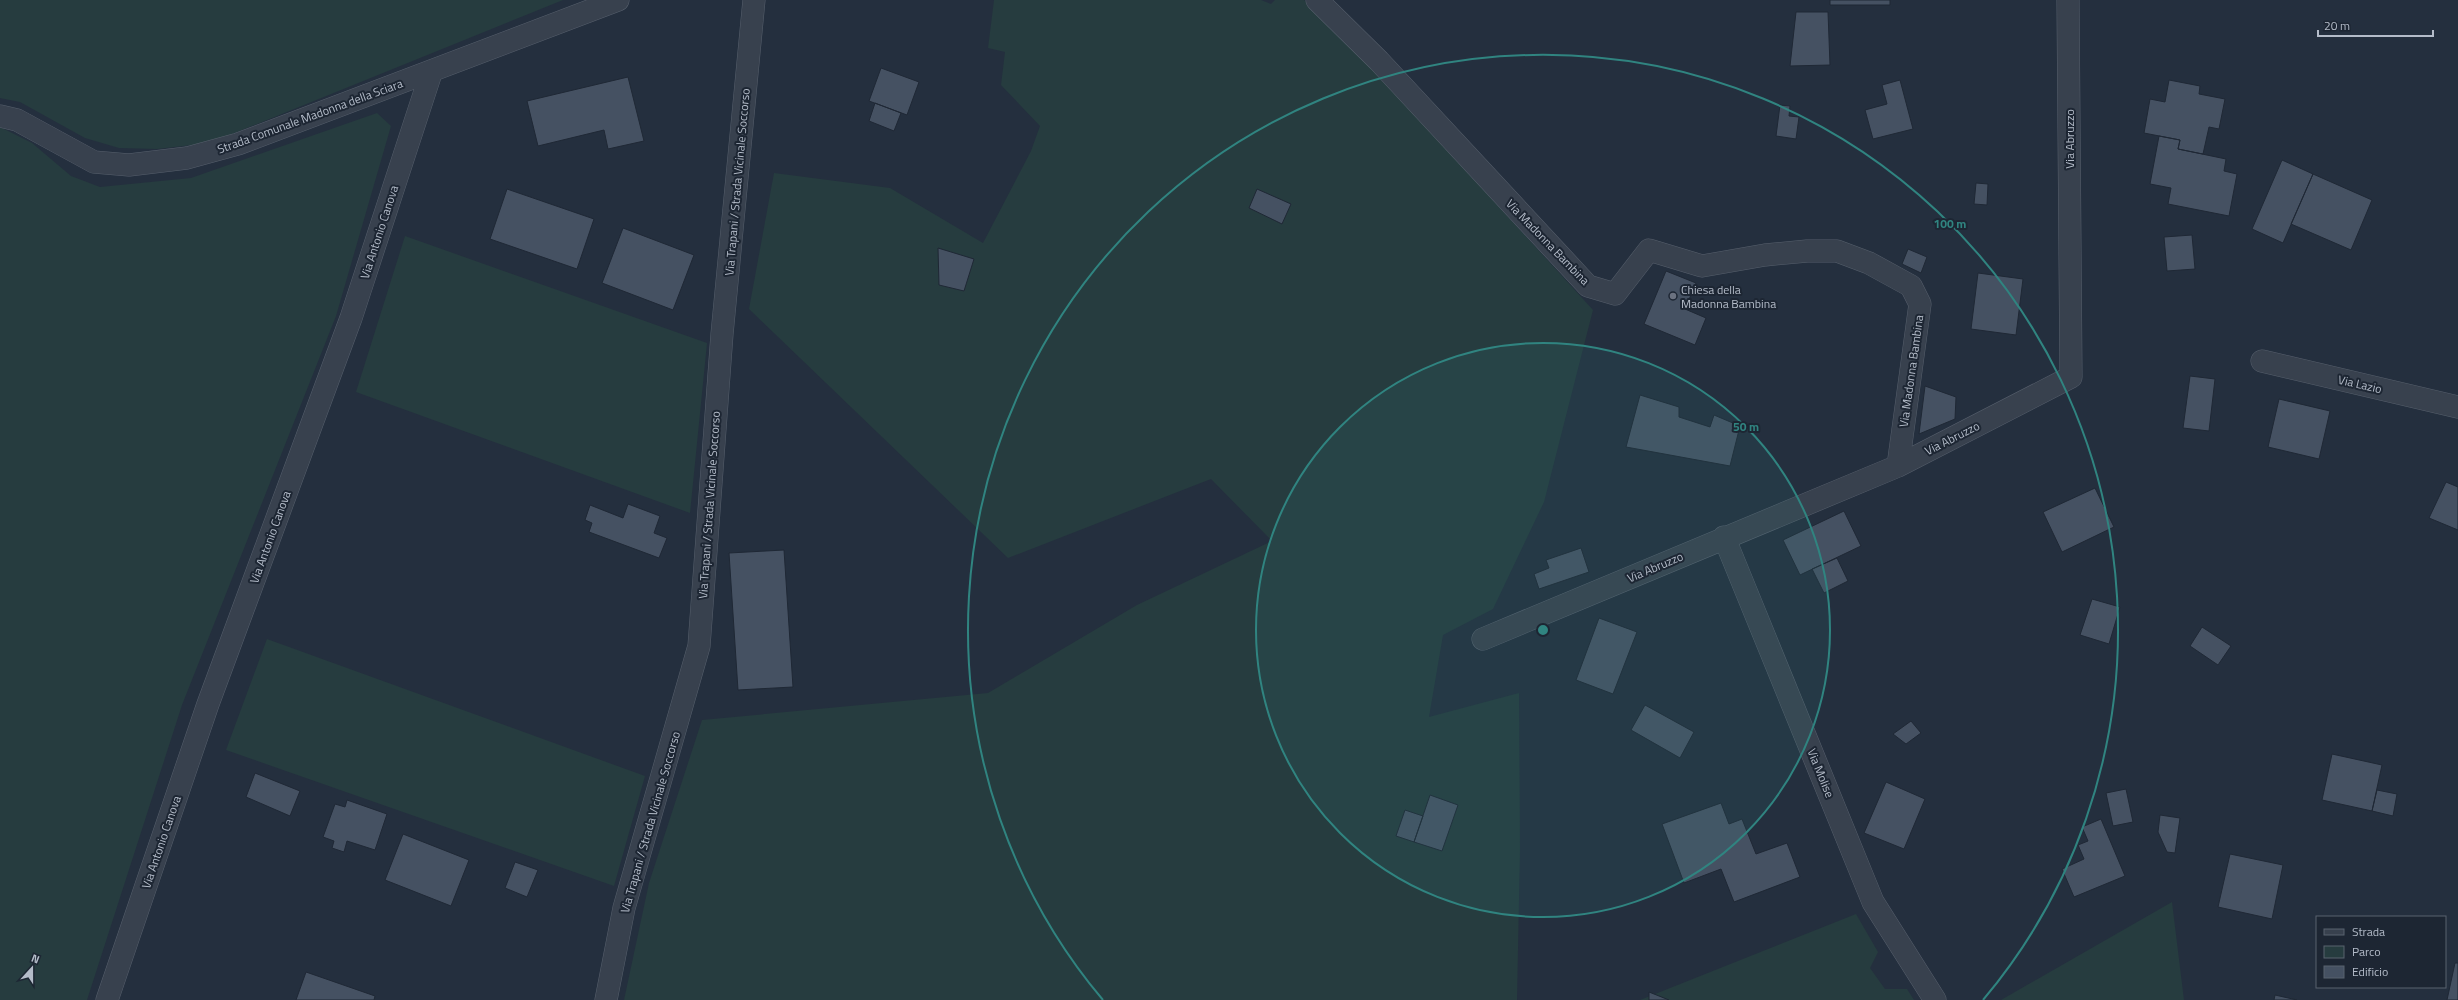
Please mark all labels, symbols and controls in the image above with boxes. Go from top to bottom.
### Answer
scale bar [2318,12,2433,38]
text: 20 m [2324,16,2350,35]
street label: Strada Comunale Madonna della Sciara [215,74,405,158]
street label: Via Trapani / Strada Vicinale Soccorso [719,87,755,277]
street label: Via Abruzzo [2060,109,2079,169]
street label: Via Antonio Canova [355,183,403,281]
street label: Via Madonna Bambina [1502,195,1594,289]
text: 100 m [1934,214,1966,233]
place label: Chiesa della Madonna Bambina [1681,280,1776,313]
marker: Chiesa della Madonna Bambina [1668,291,1678,301]
street label: Via Madonna Bambina [1894,314,1928,428]
street label: Via Lazio [2336,370,2384,398]
street label: Via Trapani / Strada Vicinale Soccorso [693,411,725,599]
street label: Via Abruzzo [1921,416,1983,460]
text: 50 m [1733,417,1759,436]
street label: Via Antonio Canova [244,488,296,586]
street label: Via Abruzzo [1624,547,1686,587]
centre of rings [1536,623,1550,637]
street label: Via Trapani / Strada Vicinale Soccorso [615,729,685,915]
street label: Via Molise [1803,745,1839,801]
street label: Via Antonio Canova [136,793,186,891]
legend [2316,916,2446,988]
text: Strada [2352,922,2385,941]
text: Parco [2352,942,2381,961]
north arrow [12,948,52,988]
text: N [29,950,42,967]
text: Edificio [2352,962,2388,981]

